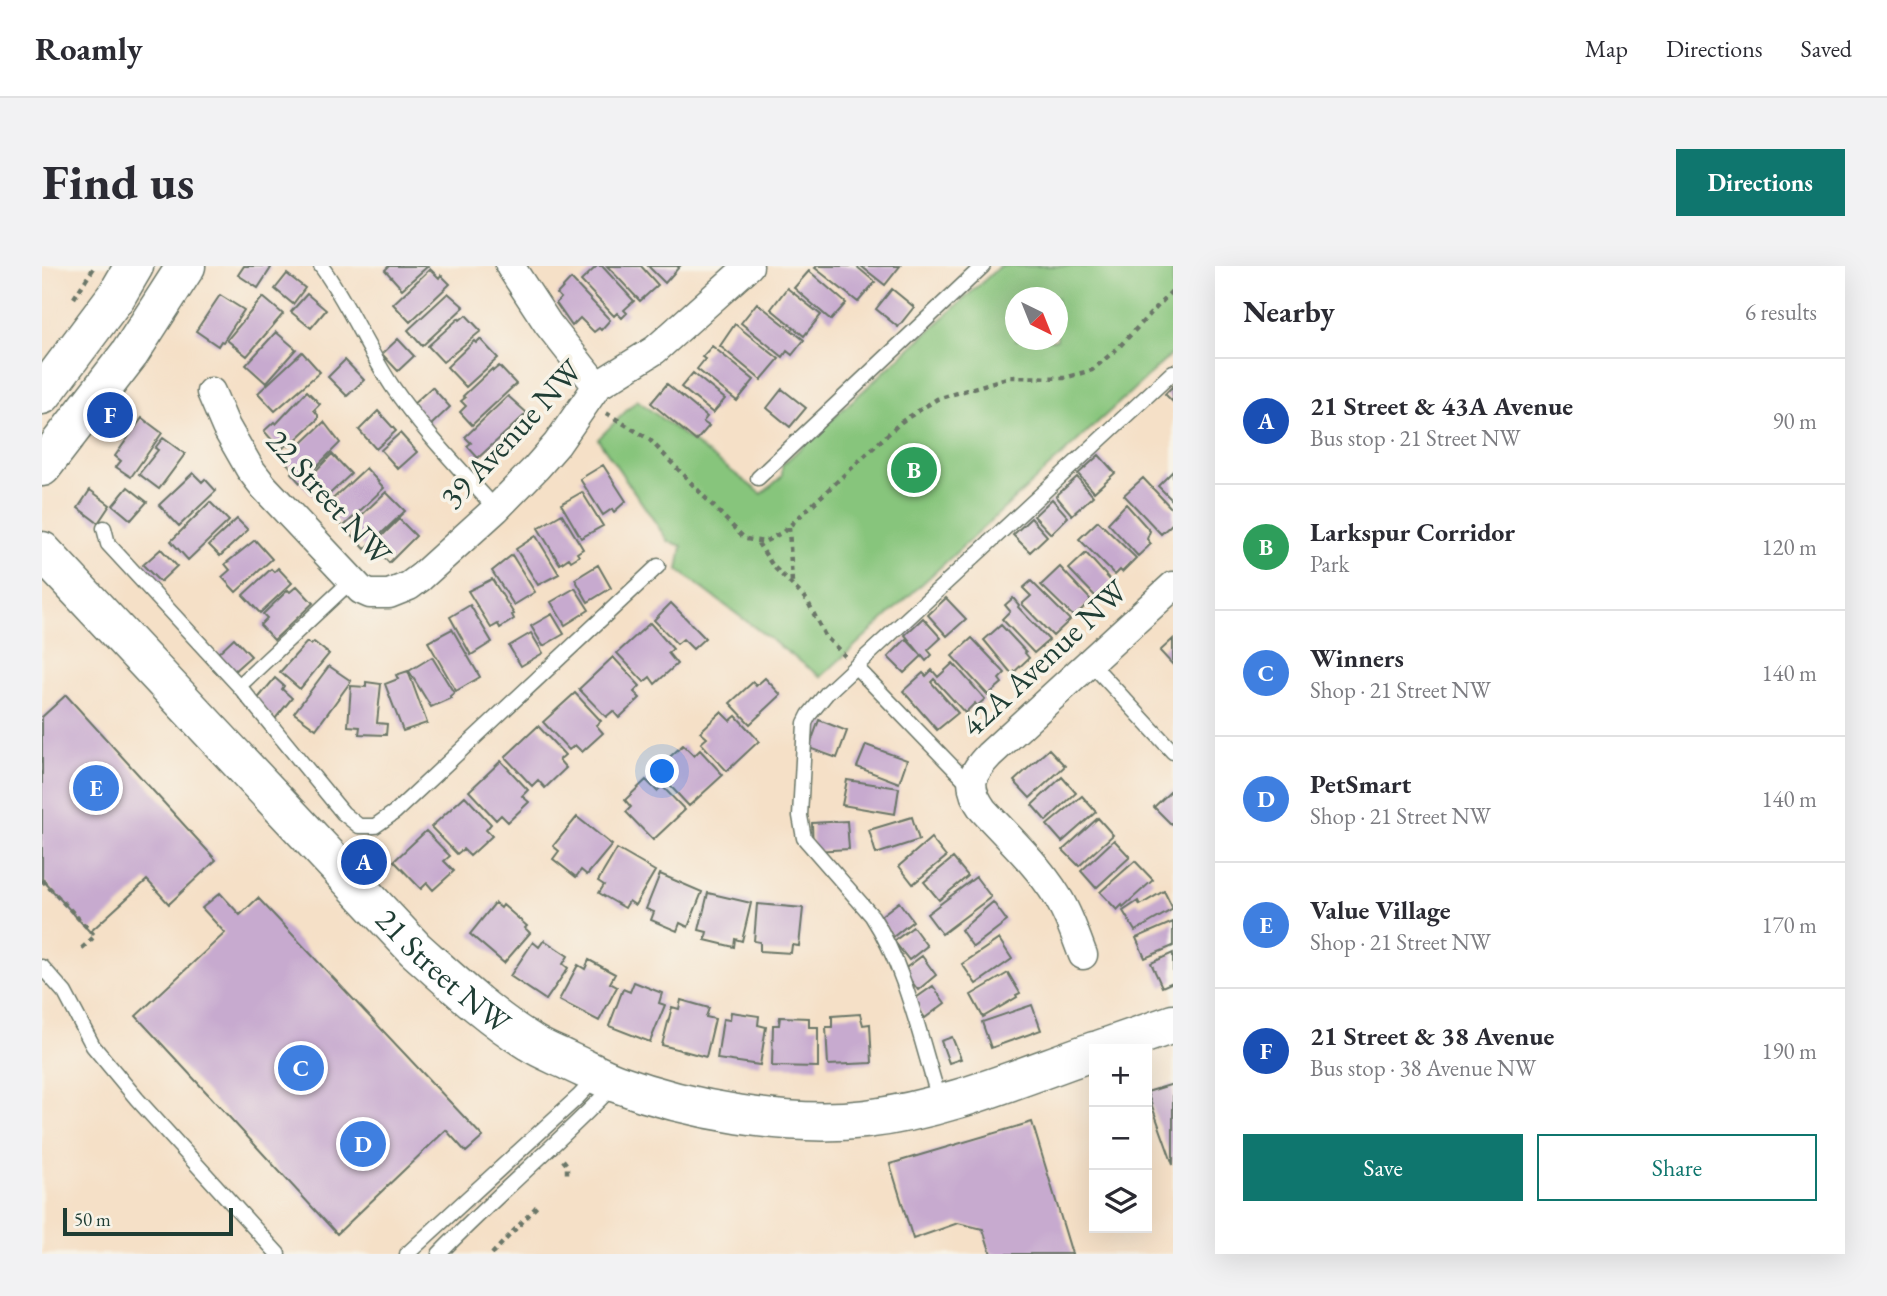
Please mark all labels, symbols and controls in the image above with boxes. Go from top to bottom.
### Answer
text: Roamly [35,27,143,70]
text: Map [1585,33,1628,64]
text: Directions [1666,33,1763,64]
text: Saved [1801,33,1852,64]
button: Directions [1676,149,1845,216]
text: Find us [42,150,194,214]
north arrow [1005,287,1068,350]
text: Nearby [1243,292,1335,331]
text: 6 results [1745,297,1817,327]
street label: 39 Avenue NW [431,350,592,518]
pin: F [87,389,133,441]
text: 21 Street & 43A Avenue [1310,389,1573,423]
text: A [1258,406,1274,436]
text: 90 m [1772,406,1817,436]
street label: 22 Street NW [257,420,401,574]
text: Bus stop · 21 Street NW [1310,423,1521,453]
pin: B [891,444,937,496]
text: Larkspur Corridor [1310,515,1515,549]
text: B [1259,532,1273,562]
text: 120 m [1761,532,1817,562]
text: Park [1310,549,1349,579]
street label: 42A Avenue NW [952,570,1136,746]
text: Winners [1310,641,1404,675]
text: C [1258,658,1274,688]
text: 140 m [1761,658,1817,688]
text: Shop · 21 Street NW [1310,675,1491,705]
your location [645,754,679,788]
pin: E [73,762,119,814]
text: PetSmart [1310,767,1411,801]
text: D [1257,784,1275,814]
text: 140 m [1761,784,1817,814]
text: Shop · 21 Street NW [1310,801,1491,831]
pin: A [341,836,387,888]
text: Value Village [1310,893,1451,927]
street label: 21 Street NW [366,899,520,1044]
text: E [1259,910,1273,940]
text: 170 m [1761,910,1817,940]
text: Shop · 21 Street NW [1310,927,1491,957]
text: 21 Street & 38 Avenue [1310,1019,1554,1053]
text: F [1260,1036,1272,1066]
text: 190 m [1761,1036,1817,1066]
pin: C [278,1042,324,1094]
map controls [1089,1044,1152,1233]
button: + [1089,1044,1152,1107]
text: Bus stop · 38 Avenue NW [1310,1053,1536,1083]
button: − [1089,1107,1152,1170]
pin: D [340,1118,386,1170]
button: Save [1243,1134,1523,1201]
button: Share [1537,1134,1817,1201]
button: layers [1089,1170,1152,1233]
scale bar [63,1205,233,1237]
text: 50 m [74,1207,111,1232]

